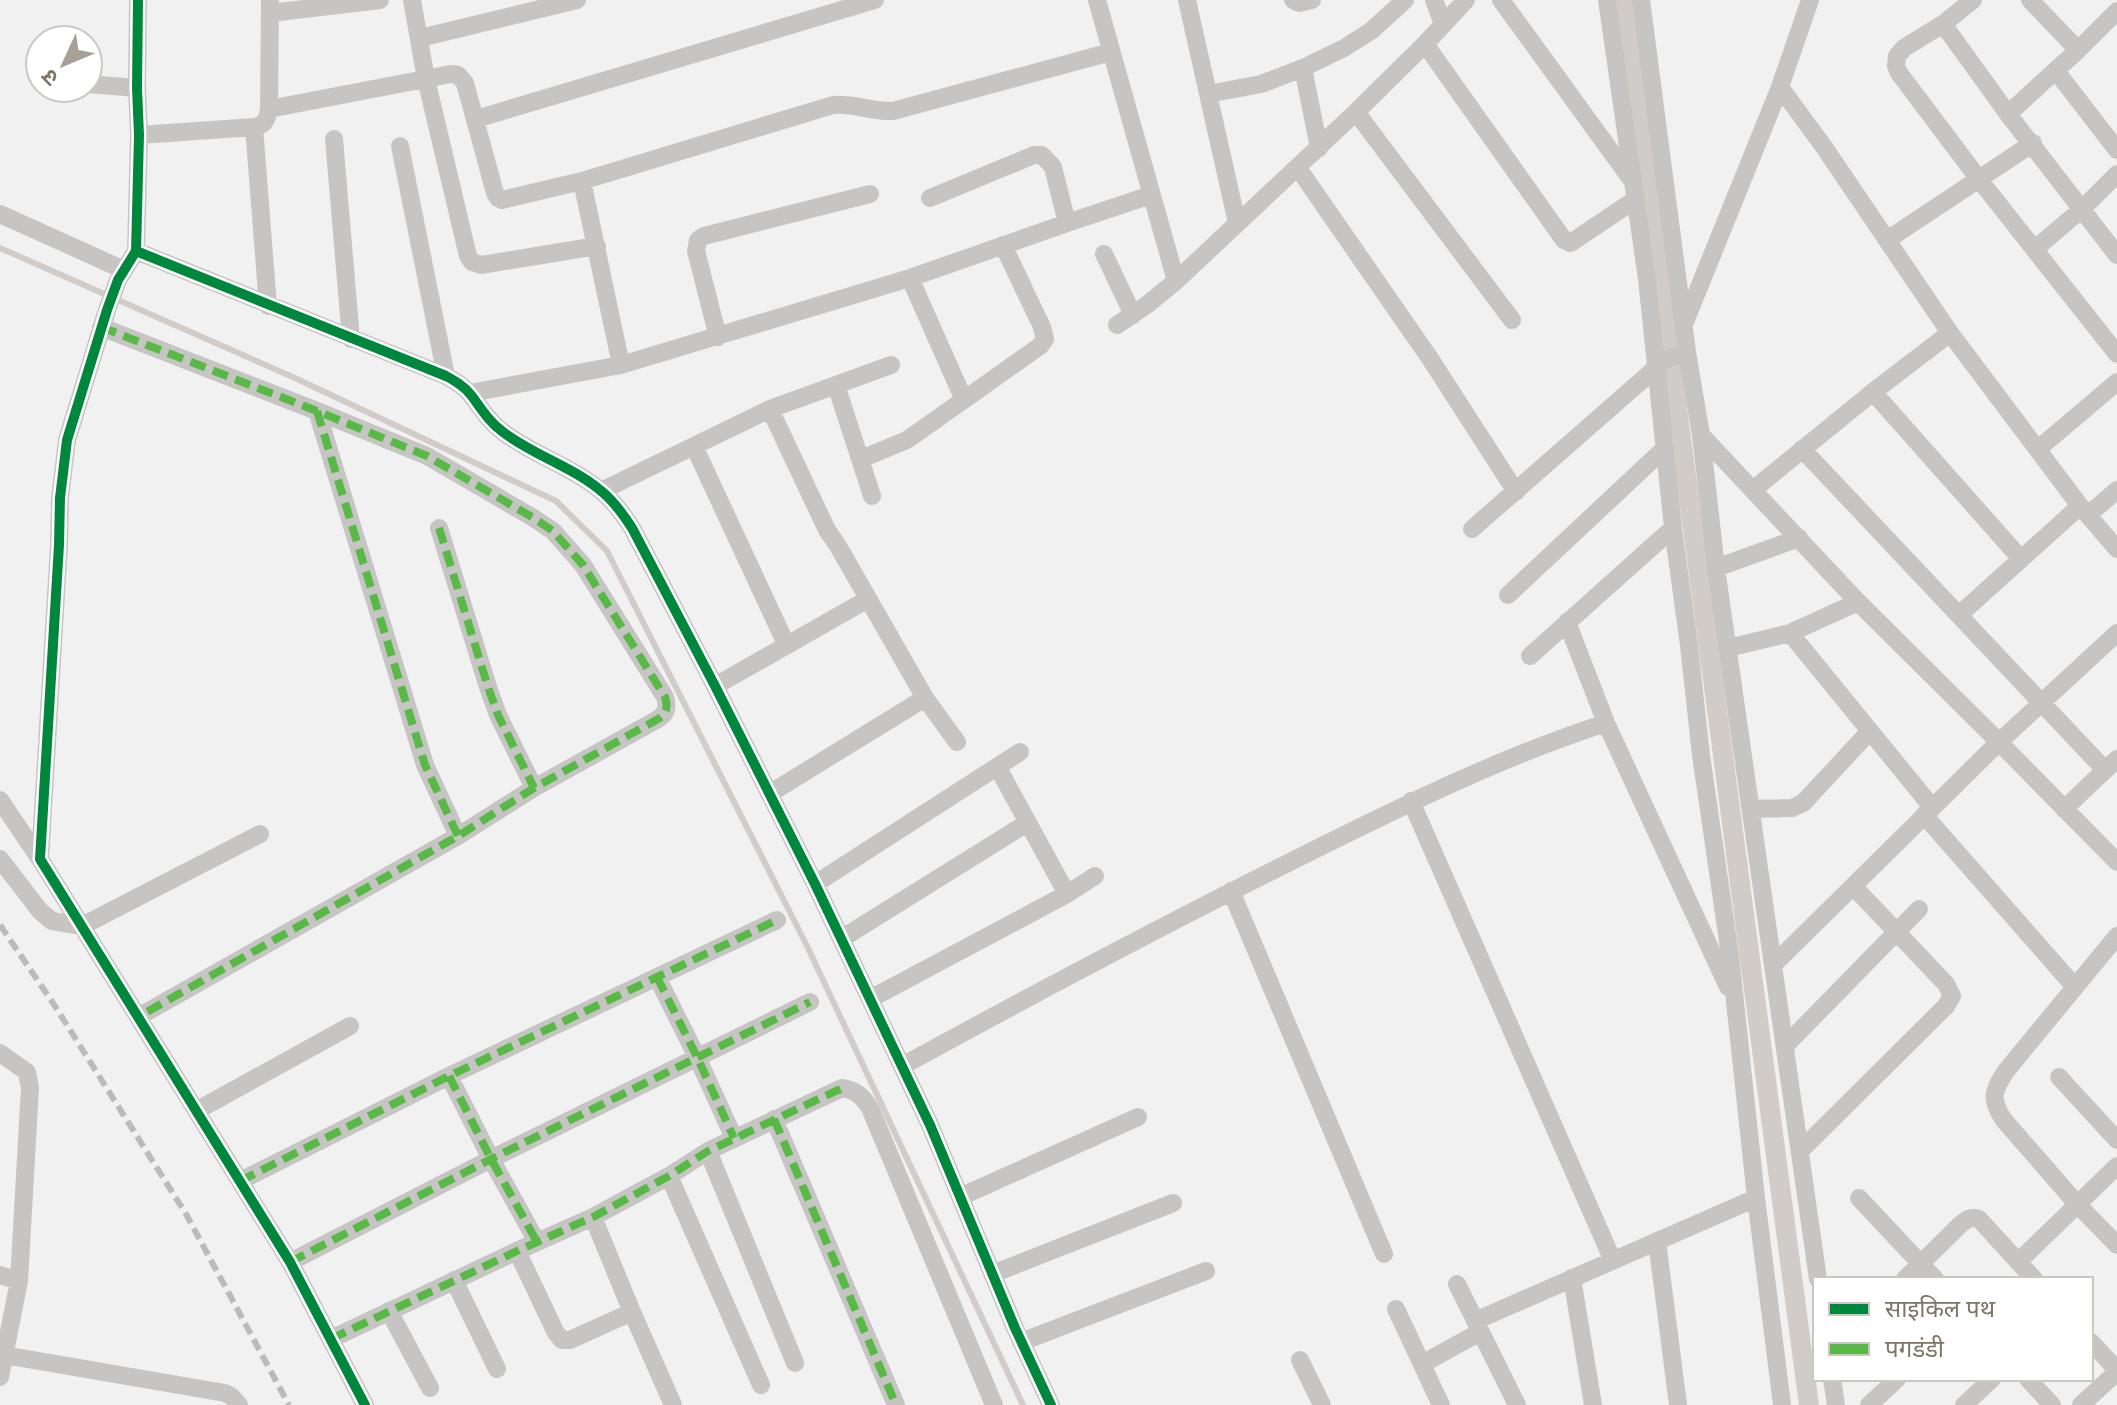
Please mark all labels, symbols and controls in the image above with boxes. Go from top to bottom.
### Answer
north arrow [24,24,104,104]
text: उ [36,63,63,91]
legend [1813,1277,2093,1381]
text: साइकिल पथ [1885,1295,1996,1323]
text: पगडंडी [1885,1335,1945,1363]

